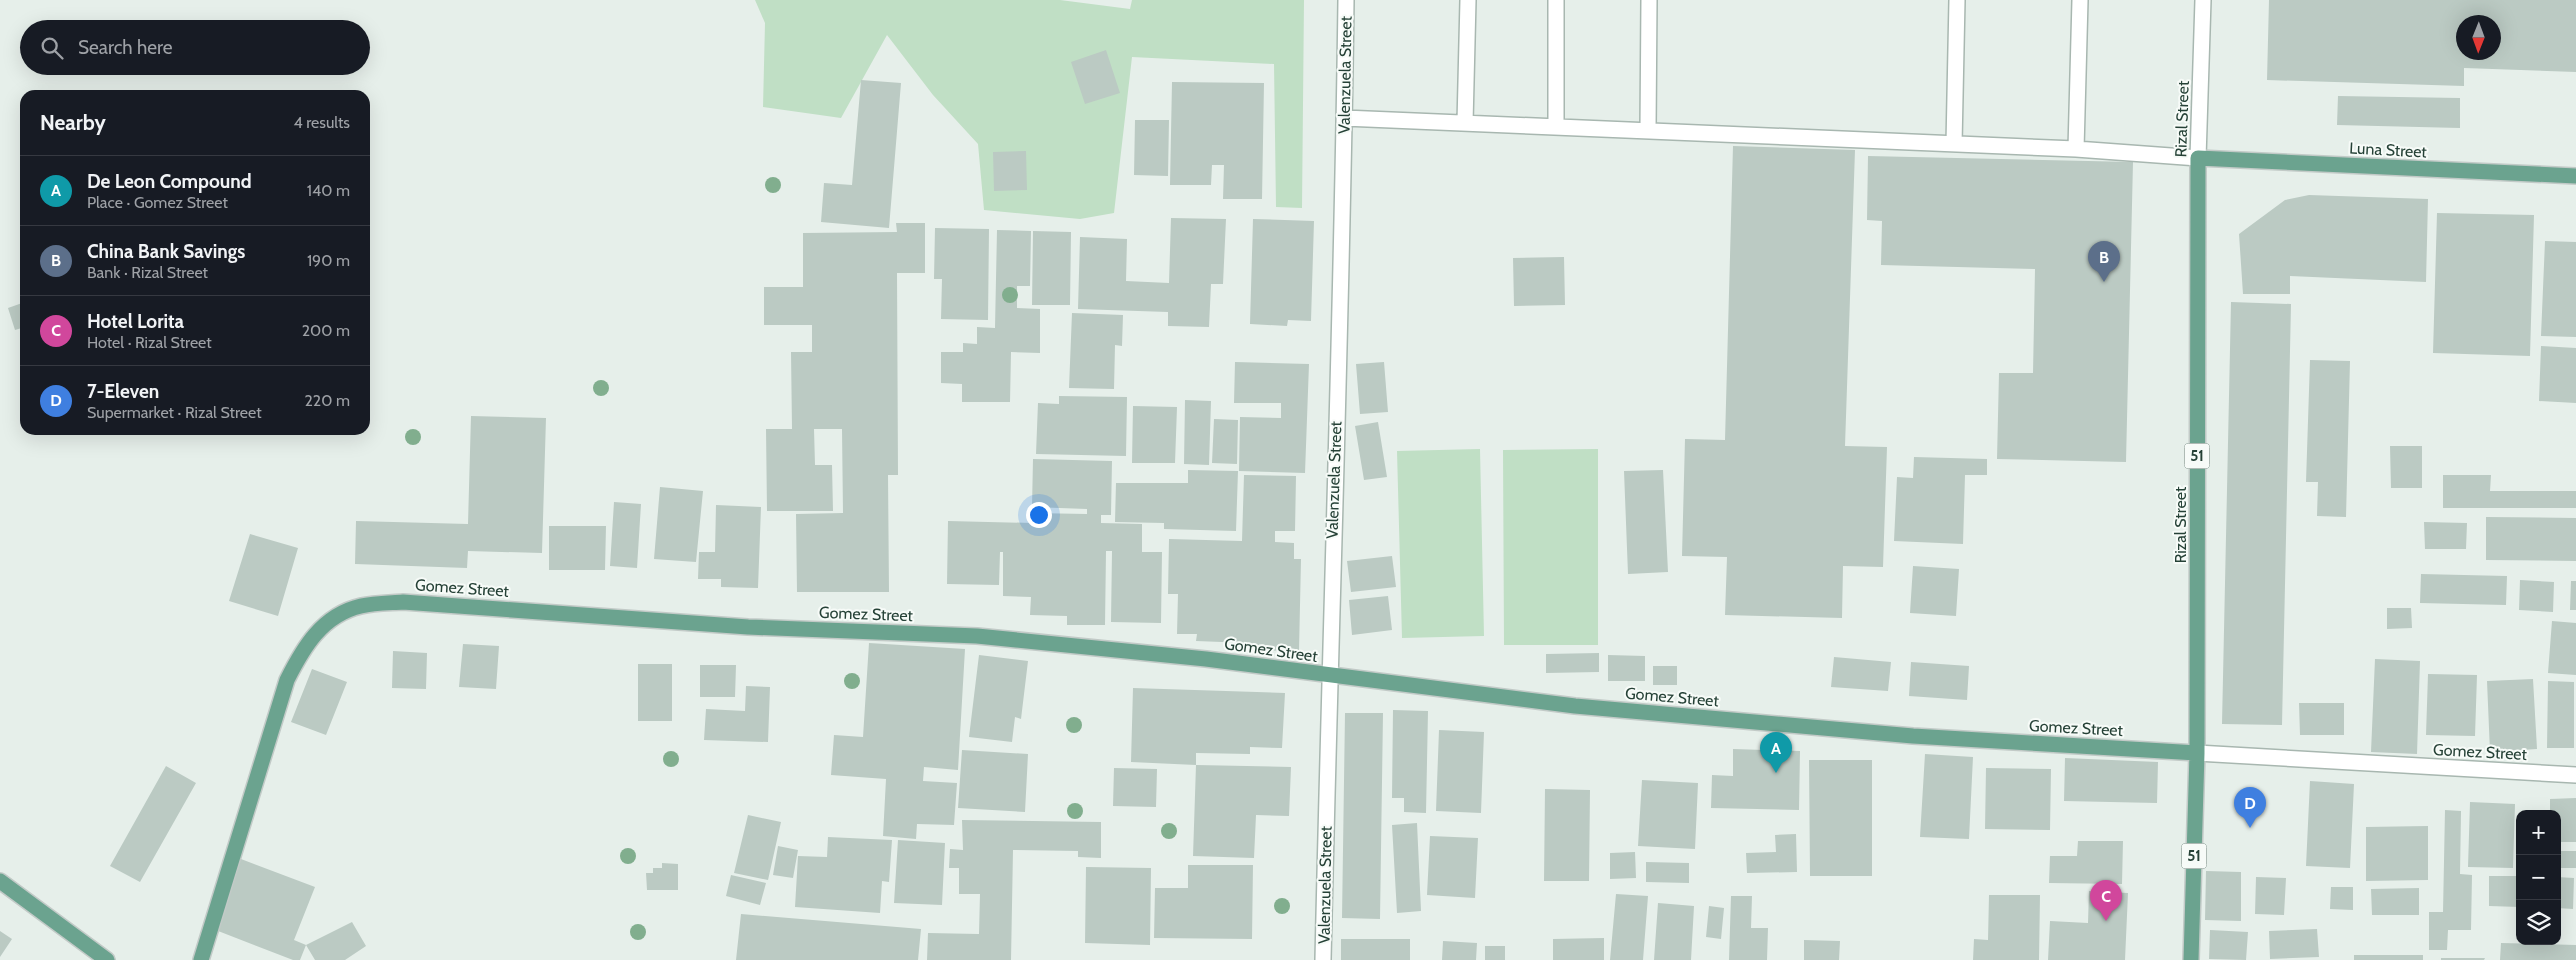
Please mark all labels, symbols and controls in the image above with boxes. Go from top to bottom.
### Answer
street label: Valenzuela Street [1334,15,1356,134]
north arrow [2456,15,2501,60]
search box [20,20,370,75]
icon: search [38,34,66,62]
text: Search here [78,36,172,59]
street label: Rizal Street [2171,80,2193,158]
text: Nearby [40,110,106,135]
text: 4 results [293,113,350,132]
street label: Luna Street [2349,138,2428,162]
text: De Leon Compound [87,170,252,193]
text: A [51,181,61,200]
text: 140 m [307,181,350,200]
text: Place · Gomez Street [87,193,228,212]
text: China Bank Savings [87,240,245,263]
pin: B [2088,241,2120,282]
text: B [51,251,61,270]
text: 190 m [307,251,350,270]
text: Bank · Rizal Street [87,263,208,282]
text: Hotel Lorita [87,310,184,333]
text: C [51,321,61,340]
text: 200 m [302,321,350,340]
text: Hotel · Rizal Street [87,333,212,352]
text: 7-Eleven [87,380,159,403]
text: D [50,391,62,410]
text: 220 m [304,391,350,410]
text: Supermarket · Rizal Street [87,403,262,422]
street label: Valenzuela Street [1322,420,1346,539]
road number: 51 [2184,444,2210,468]
street label: Rizal Street [2171,486,2190,563]
your location [1026,502,1052,528]
street label: Gomez Street [414,575,510,601]
street label: Gomez Street [819,603,914,625]
street label: Gomez Street [1223,634,1319,666]
street label: Gomez Street [1624,683,1720,711]
street label: Gomez Street [2029,716,2124,740]
pin: A [1760,732,1792,773]
street label: Gomez Street [2433,740,2528,764]
pin: D [2234,787,2266,828]
map controls [2516,810,2561,945]
button: + [2516,810,2561,855]
street label: Valenzuela Street [1314,825,1336,944]
road number: 51 [2182,844,2206,868]
button: − [2516,855,2561,900]
pin: C [2090,880,2122,921]
button: layers [2516,900,2561,945]

